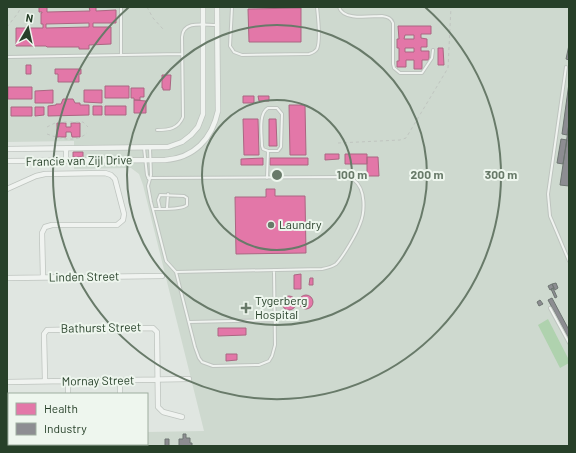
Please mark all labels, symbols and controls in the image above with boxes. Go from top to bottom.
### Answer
north arrow [8,8,48,48]
text: N [25,11,34,25]
street label: Francie van Zijl Drive [26,152,132,168]
text: 100 m [337,167,367,181]
text: 200 m [411,167,443,181]
text: 300 m [485,167,517,181]
centre of rings [270,168,284,182]
place label: Laundry [279,217,322,231]
marker: Laundry [266,220,276,230]
street label: Linden Street [48,268,120,284]
place label: Tygerberg Hospital [255,293,307,321]
marker: Tygerberg Hospital [240,302,252,314]
street label: Bathurst Street [61,319,141,335]
street label: Mornay Street [62,372,134,388]
legend [8,393,148,445]
text: Health [44,401,78,415]
text: Industry [44,421,87,435]

